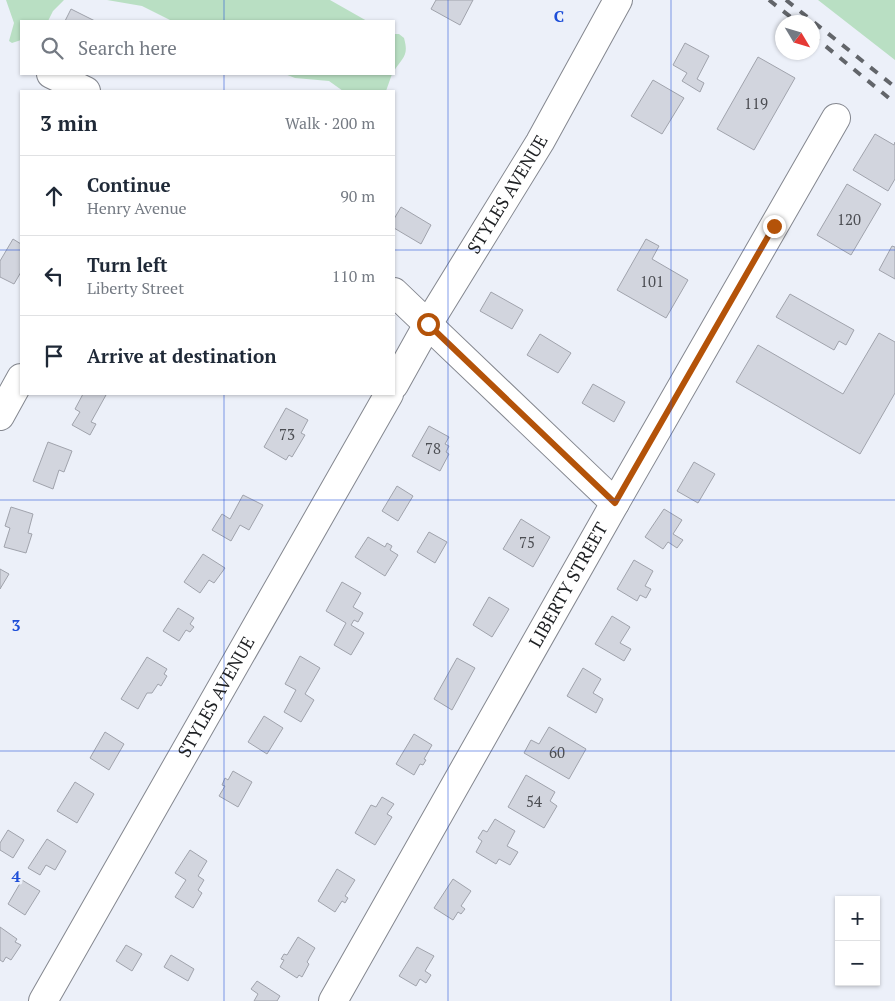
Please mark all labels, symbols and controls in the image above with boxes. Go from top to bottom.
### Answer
text: C [554,5,564,27]
north arrow [775,15,820,60]
search box [20,20,395,75]
icon: search [38,34,66,62]
text: Search here [78,35,177,60]
house number: 119 [744,93,768,113]
text: 3 min [40,109,97,137]
text: Walk · 200 m [285,112,375,134]
street label: STYLES AVENUE [461,130,553,258]
text: Continue [87,172,171,197]
icon: ahead [40,182,68,210]
text: 90 m [340,185,375,207]
text: Henry Avenue [87,197,187,219]
house number: 120 [837,209,861,229]
route end [763,215,786,238]
text: Turn left [87,252,168,277]
icon: left [40,262,68,290]
text: 110 m [332,265,375,287]
house number: 101 [640,271,664,291]
text: Liberty Street [87,277,184,299]
route start [417,313,440,336]
icon: arrive [40,342,68,370]
text: Arrive at destination [87,343,276,368]
house number: 73 [279,424,295,444]
house number: 78 [425,438,441,458]
street label: LIBERTY STREET [523,518,613,651]
house number: 75 [519,532,535,552]
text: 3 [11,614,21,636]
street label: STYLES AVENUE [171,632,259,761]
house number: 60 [549,742,565,762]
house number: 54 [526,791,542,811]
text: 4 [11,865,21,887]
map controls [835,896,880,986]
button: + [835,896,880,941]
button: − [835,941,880,986]

